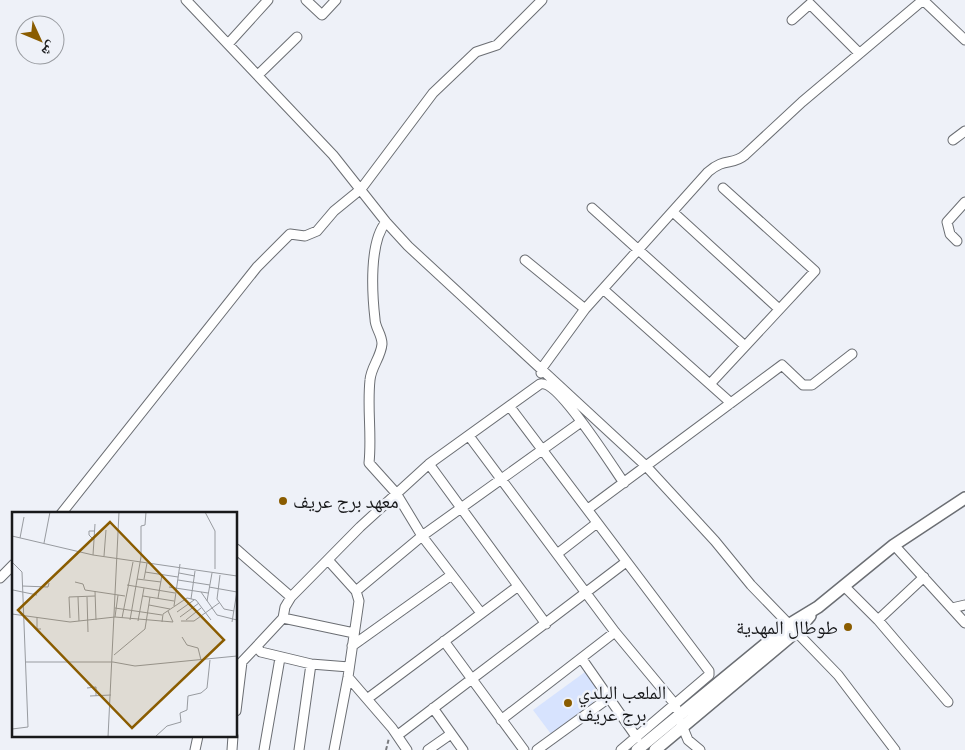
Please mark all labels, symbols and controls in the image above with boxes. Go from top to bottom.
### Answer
north arrow [15,15,65,65]
text: ش [38,37,61,61]
place label: معهد برج عريف [293,489,399,513]
marker: معهد برج عريف [277,495,289,507]
inset map [12,512,238,738]
place label: طوطال المهدية [736,615,838,639]
marker: طوطال المهدية [842,621,854,633]
place label: الملعب البلدي برج عريف [578,680,666,726]
marker: الملعب البلدي برج عريف [562,697,574,709]

